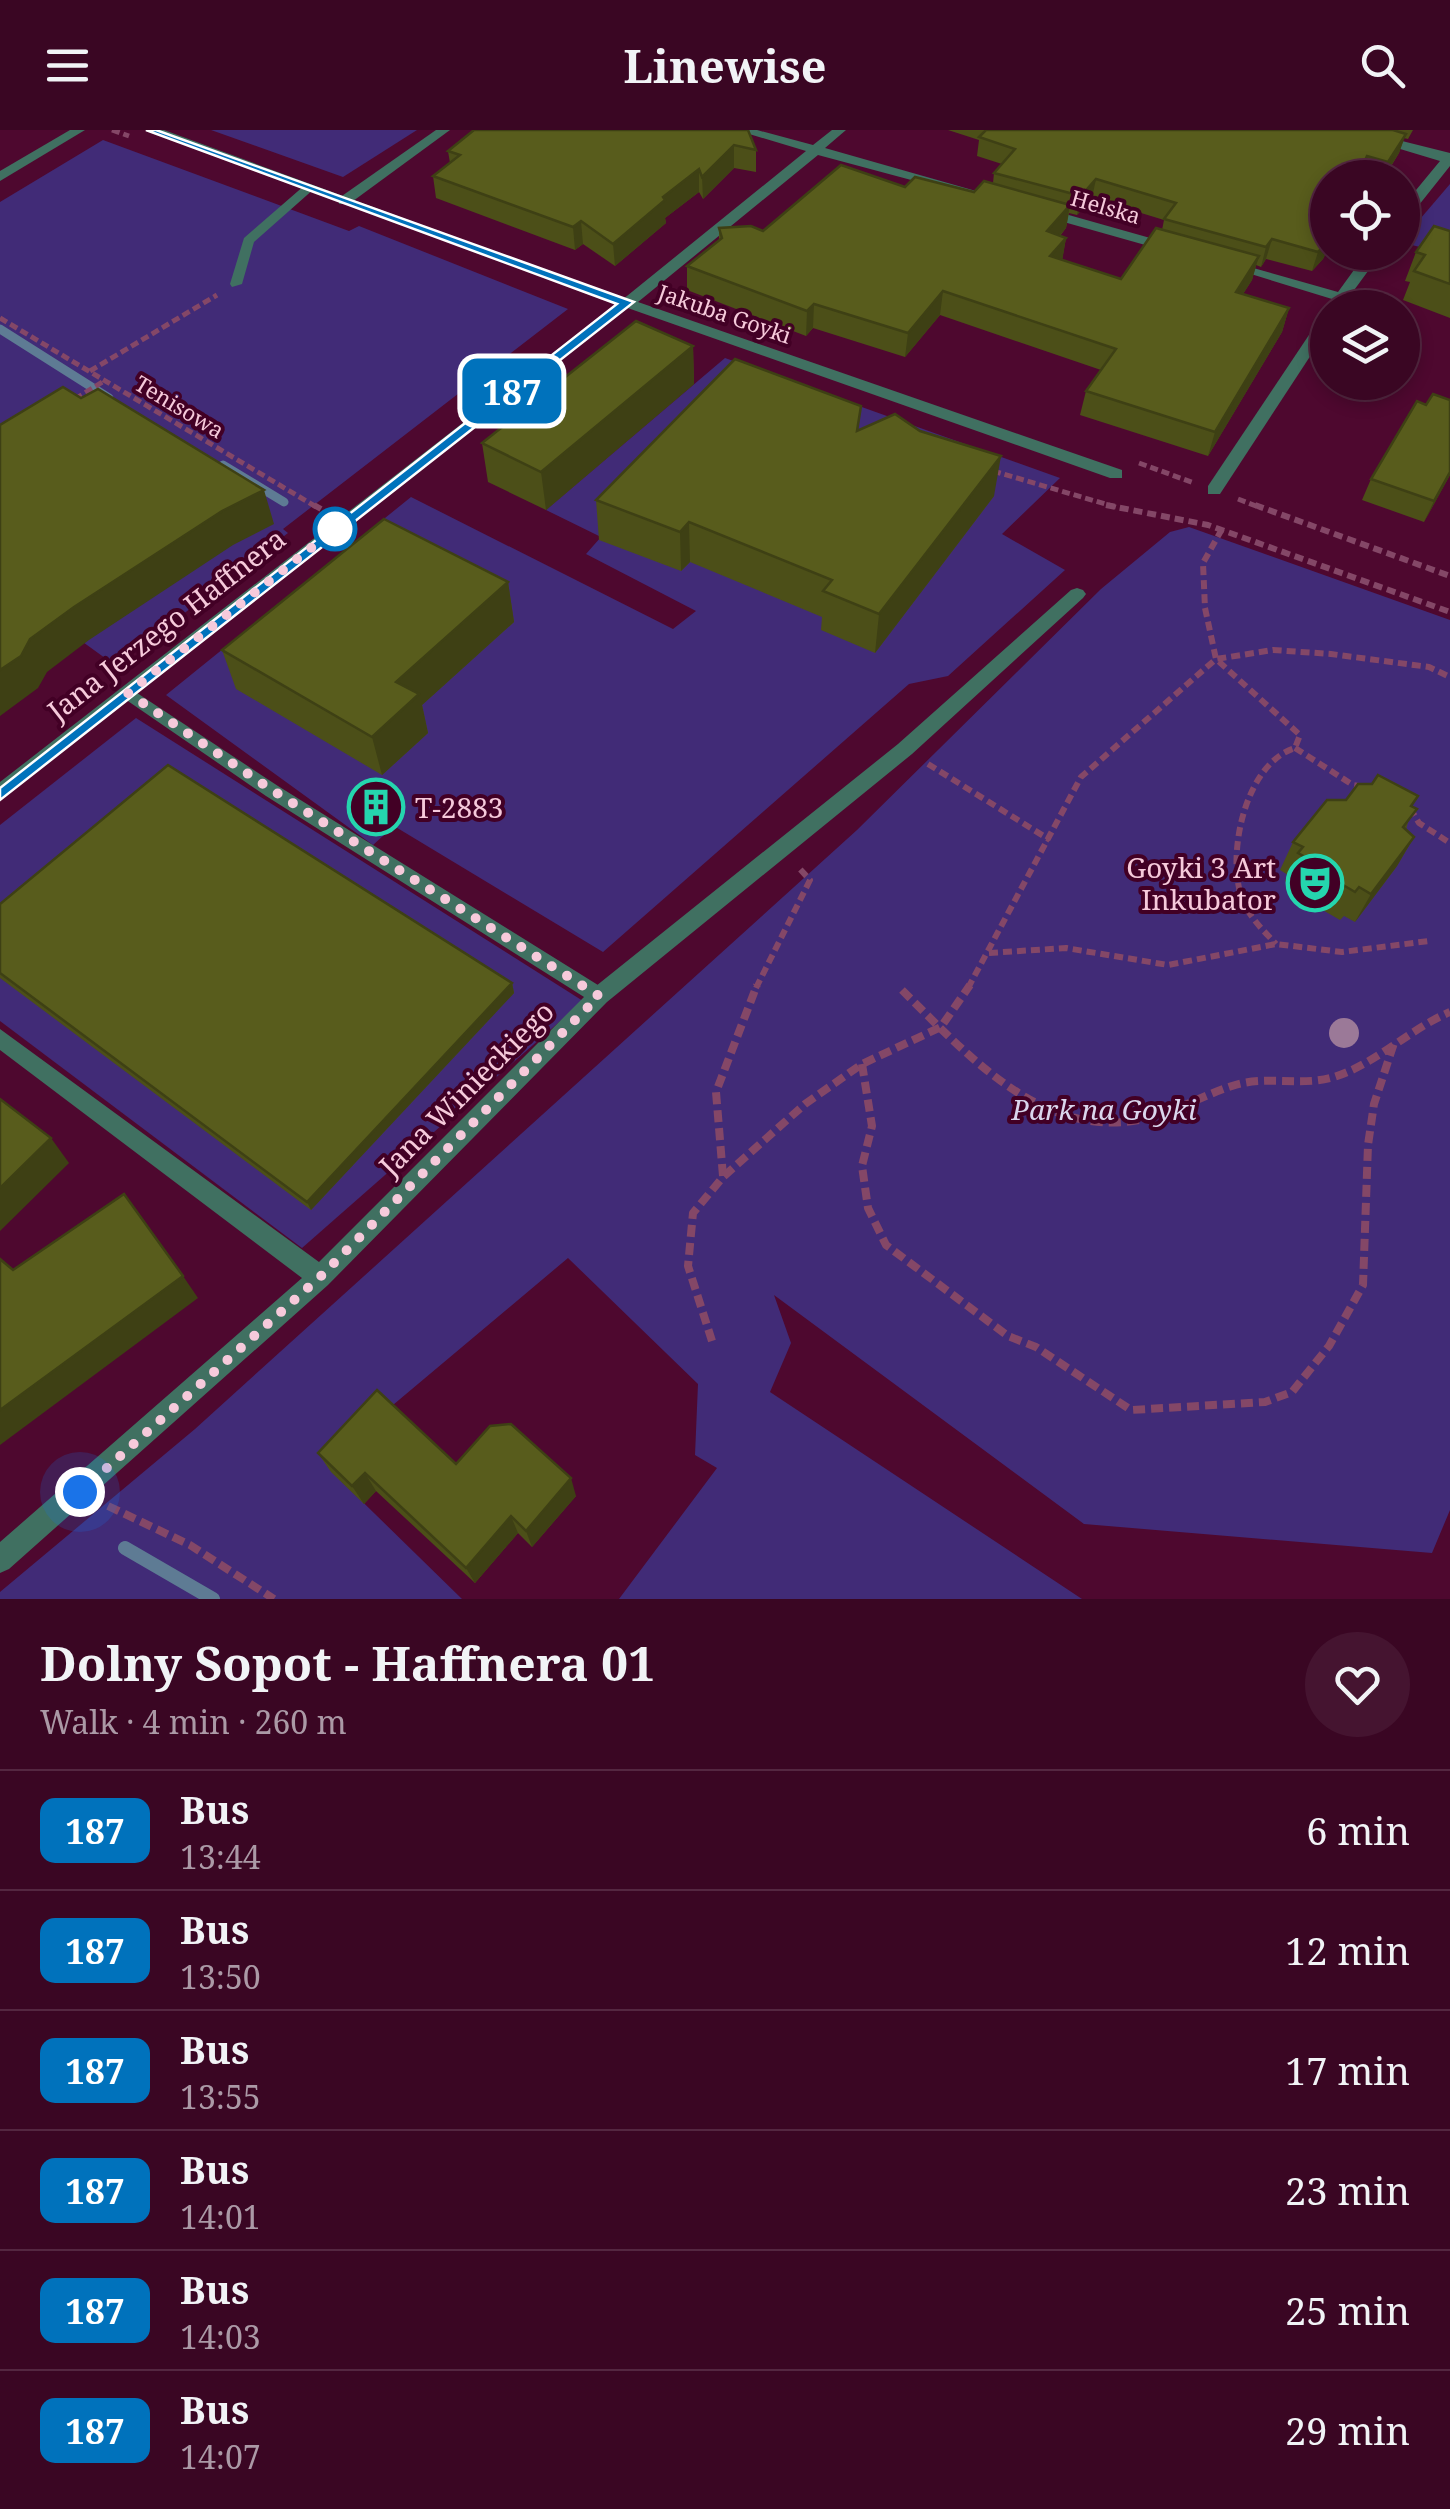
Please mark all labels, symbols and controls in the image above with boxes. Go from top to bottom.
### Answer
text: Linewise [624,35,826,96]
icon: menu [40,38,95,93]
icon: search [1355,38,1410,93]
map controls [1310,160,1420,400]
button: locate [1310,160,1420,270]
street label: Helska [1068,182,1144,230]
street label: Jakuba Goyki [653,276,796,350]
button: layers [1310,290,1420,400]
line badge: 187 [454,358,570,424]
street label: Tenisowa [130,368,230,444]
text: 187 [482,368,542,415]
unlabelled marker [314,508,356,550]
street label: Jana Jerzego Haffnera [38,519,293,729]
building icon: T-2883 [346,777,406,837]
place label: T-2883 [415,788,503,826]
place label: Goyki 3 Art Inkubator [1126,848,1276,918]
theatre icon: Goyki 3 Art Inkubator [1285,853,1345,913]
street label: Jana Winieckiego [370,992,562,1184]
park label: Park na Goyki [1011,1090,1197,1128]
your location [55,1467,105,1517]
text: Dolny Sopot - Haffnera 01 [40,1630,655,1695]
button: heart [1305,1632,1410,1737]
text: Walk · 4 min · 260 m [40,1700,347,1743]
text: Bus [180,1783,249,1835]
text: 6 min [1306,1804,1410,1856]
text: 187 [65,1807,125,1854]
text: 13:44 [180,1835,261,1878]
text: Bus [180,1903,249,1955]
text: 12 min [1285,1924,1410,1976]
text: 187 [65,1927,125,1974]
text: 13:50 [180,1955,261,1998]
text: Bus [180,2023,249,2075]
text: 17 min [1285,2044,1410,2096]
text: 187 [65,2047,125,2094]
text: 13:55 [180,2075,261,2118]
text: Bus [180,2143,249,2195]
text: 23 min [1285,2164,1410,2216]
text: 187 [65,2167,125,2214]
text: 14:01 [180,2195,261,2238]
text: Bus [180,2263,249,2315]
text: 25 min [1285,2284,1410,2336]
text: 187 [65,2287,125,2334]
text: 14:03 [180,2315,261,2358]
text: Bus [180,2383,249,2435]
text: 29 min [1285,2404,1410,2456]
text: 187 [65,2407,125,2454]
text: 14:07 [180,2435,261,2478]

